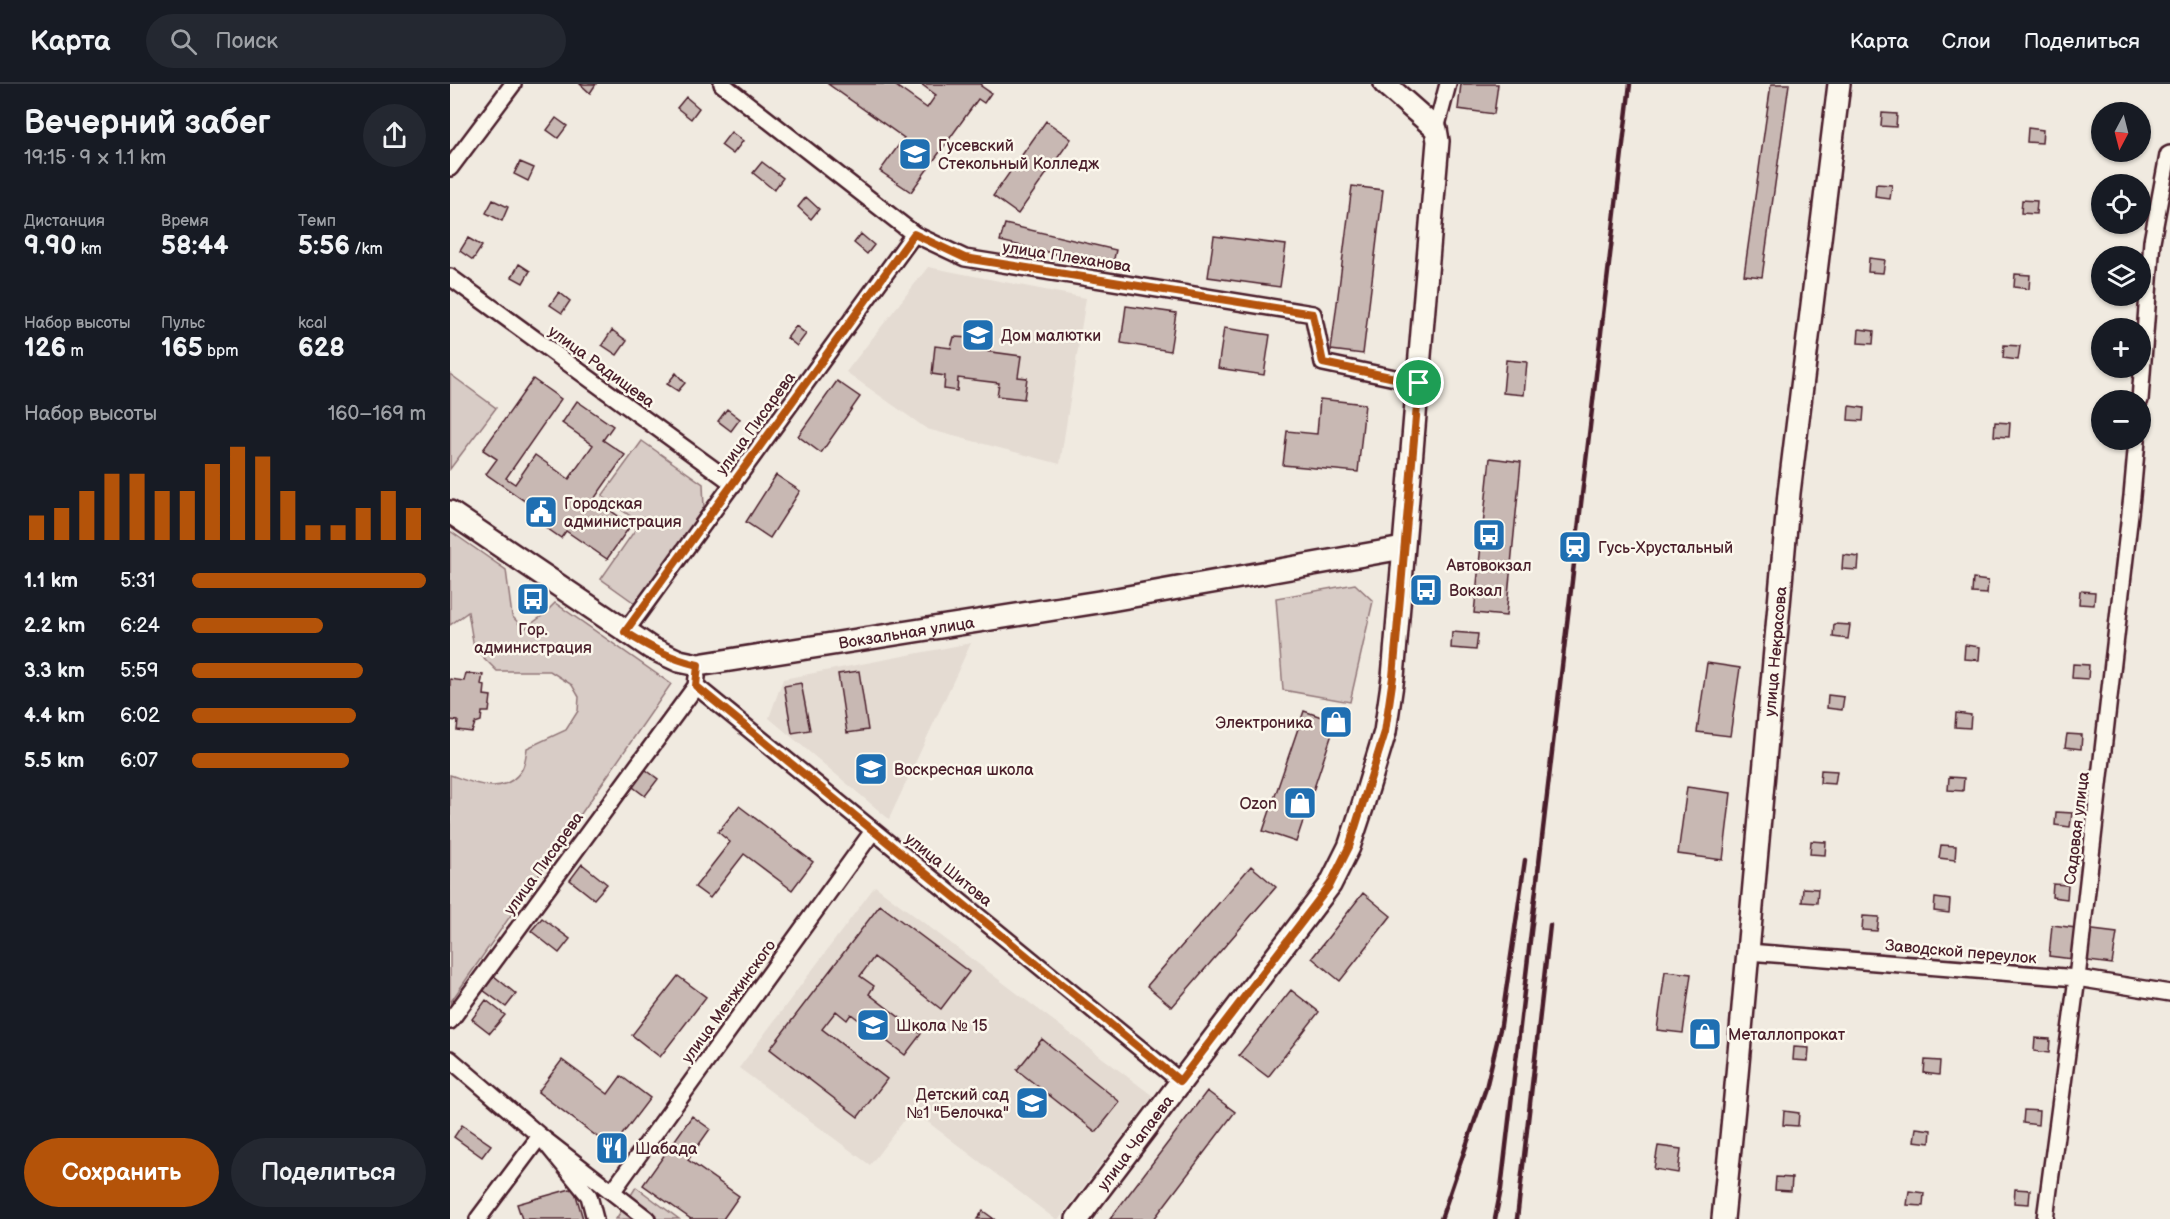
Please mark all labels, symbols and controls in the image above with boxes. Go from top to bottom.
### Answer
search box [146,14,566,68]
text: Карта [30,25,110,58]
icon: search [167,25,200,58]
text: Поиск [215,28,278,55]
text: Карта [1850,29,1909,54]
text: Слои [1942,29,1991,54]
text: Поделиться [2024,29,2140,54]
north arrow [2091,102,2151,162]
map controls [2091,102,2151,450]
text: Вечерний забег [24,103,271,143]
button: share [363,104,426,167]
school or university icon: Гусевский Стекольный Колледж [897,136,933,172]
place label: Гусевский Стекольный Колледж [938,137,1100,174]
text: 19:15 · 9 × 1.1 km [24,146,166,170]
button: locate [2091,174,2151,234]
text: Дистанция [24,212,105,231]
text: Время [161,212,209,231]
text: Темп [298,212,336,231]
text: 9.90 [24,231,76,262]
text: 58:44 [161,231,229,262]
text: 5:56 [298,231,350,262]
street label: улица Плеханова [1001,238,1133,277]
text: km [76,240,102,259]
text: /km [350,240,383,259]
button: layers [2091,246,2151,306]
text: Набор высоты [24,314,131,333]
text: Пульс [161,314,205,333]
text: kcal [298,314,327,333]
school or university icon: Дом малютки [960,317,996,353]
button: + [2091,318,2151,378]
street label: улица Радищева [544,322,658,412]
place label: Дом малютки [1001,327,1101,346]
text: 126 [24,333,66,364]
text: 165 [161,333,203,364]
text: 628 [298,333,345,364]
text: m [66,342,84,361]
text: bpm [203,342,239,361]
pin [1393,357,1444,408]
icon: arrive [1402,366,1435,399]
street label: улица Писарева [713,368,800,479]
button: − [2091,390,2151,450]
text: Набор высоты [24,402,157,426]
text: 160–169 m [328,402,426,426]
public building icon: Городская администрация [523,494,559,530]
place label: Городская администрация [564,495,682,532]
bus stop icon: Автовокзал [1471,517,1507,553]
station icon: Гусь-Хрустальный [1557,529,1593,565]
place label: Гусь-Хрустальный [1598,539,1733,558]
place label: Автовокзал [1445,557,1532,576]
text: 1.1 km [24,569,78,593]
text: 5:31 [120,569,156,593]
bus stop icon: Вокзал [1408,572,1444,608]
bus stop icon: Гор. администрация [515,581,551,617]
place label: Вокзал [1449,582,1502,601]
street label: улица Некрасова [1761,585,1792,717]
text: 2.2 km [24,614,85,638]
text: 6:24 [120,614,160,638]
street label: Вокзальная улица [837,614,977,654]
place label: Гор. администрация [474,621,592,658]
text: 3.3 km [24,659,85,683]
text: 5:59 [120,659,159,683]
text: 4.4 km [24,704,85,728]
text: 6:02 [120,704,160,728]
shop icon: Электроника [1318,704,1354,740]
place label: Электроника [1215,714,1314,733]
text: 5.5 km [24,749,84,773]
text: 6:07 [120,749,158,773]
school or university icon: Воскресная школа [853,751,889,787]
place label: Воскресная школа [894,761,1034,780]
street label: Садовая улица [2061,770,2094,886]
shop icon: Ozon [1282,785,1318,821]
place label: Ozon [1239,795,1277,814]
street label: улица Писарева [501,808,588,919]
street label: улица Шитова [901,829,996,911]
street label: Заводской переулок [1884,936,2038,969]
street label: улица Менжинского [678,937,780,1067]
school or university icon: Школа № 15 [855,1007,891,1043]
shop icon: Металлопрокат [1687,1016,1723,1052]
place label: Школа № 15 [896,1017,988,1036]
place label: Металлопрокат [1728,1026,1846,1045]
school or university icon: Детский сад №1 "Белочка" [1014,1085,1050,1121]
place label: Детский сад №1 "Белочка" [906,1086,1009,1123]
street label: улица Чапаева [1094,1092,1179,1195]
restaurant icon: Шабада [594,1130,630,1166]
button: Сохранить [24,1138,219,1207]
button: Поделиться [231,1138,426,1207]
place label: Шабада [635,1140,698,1159]

